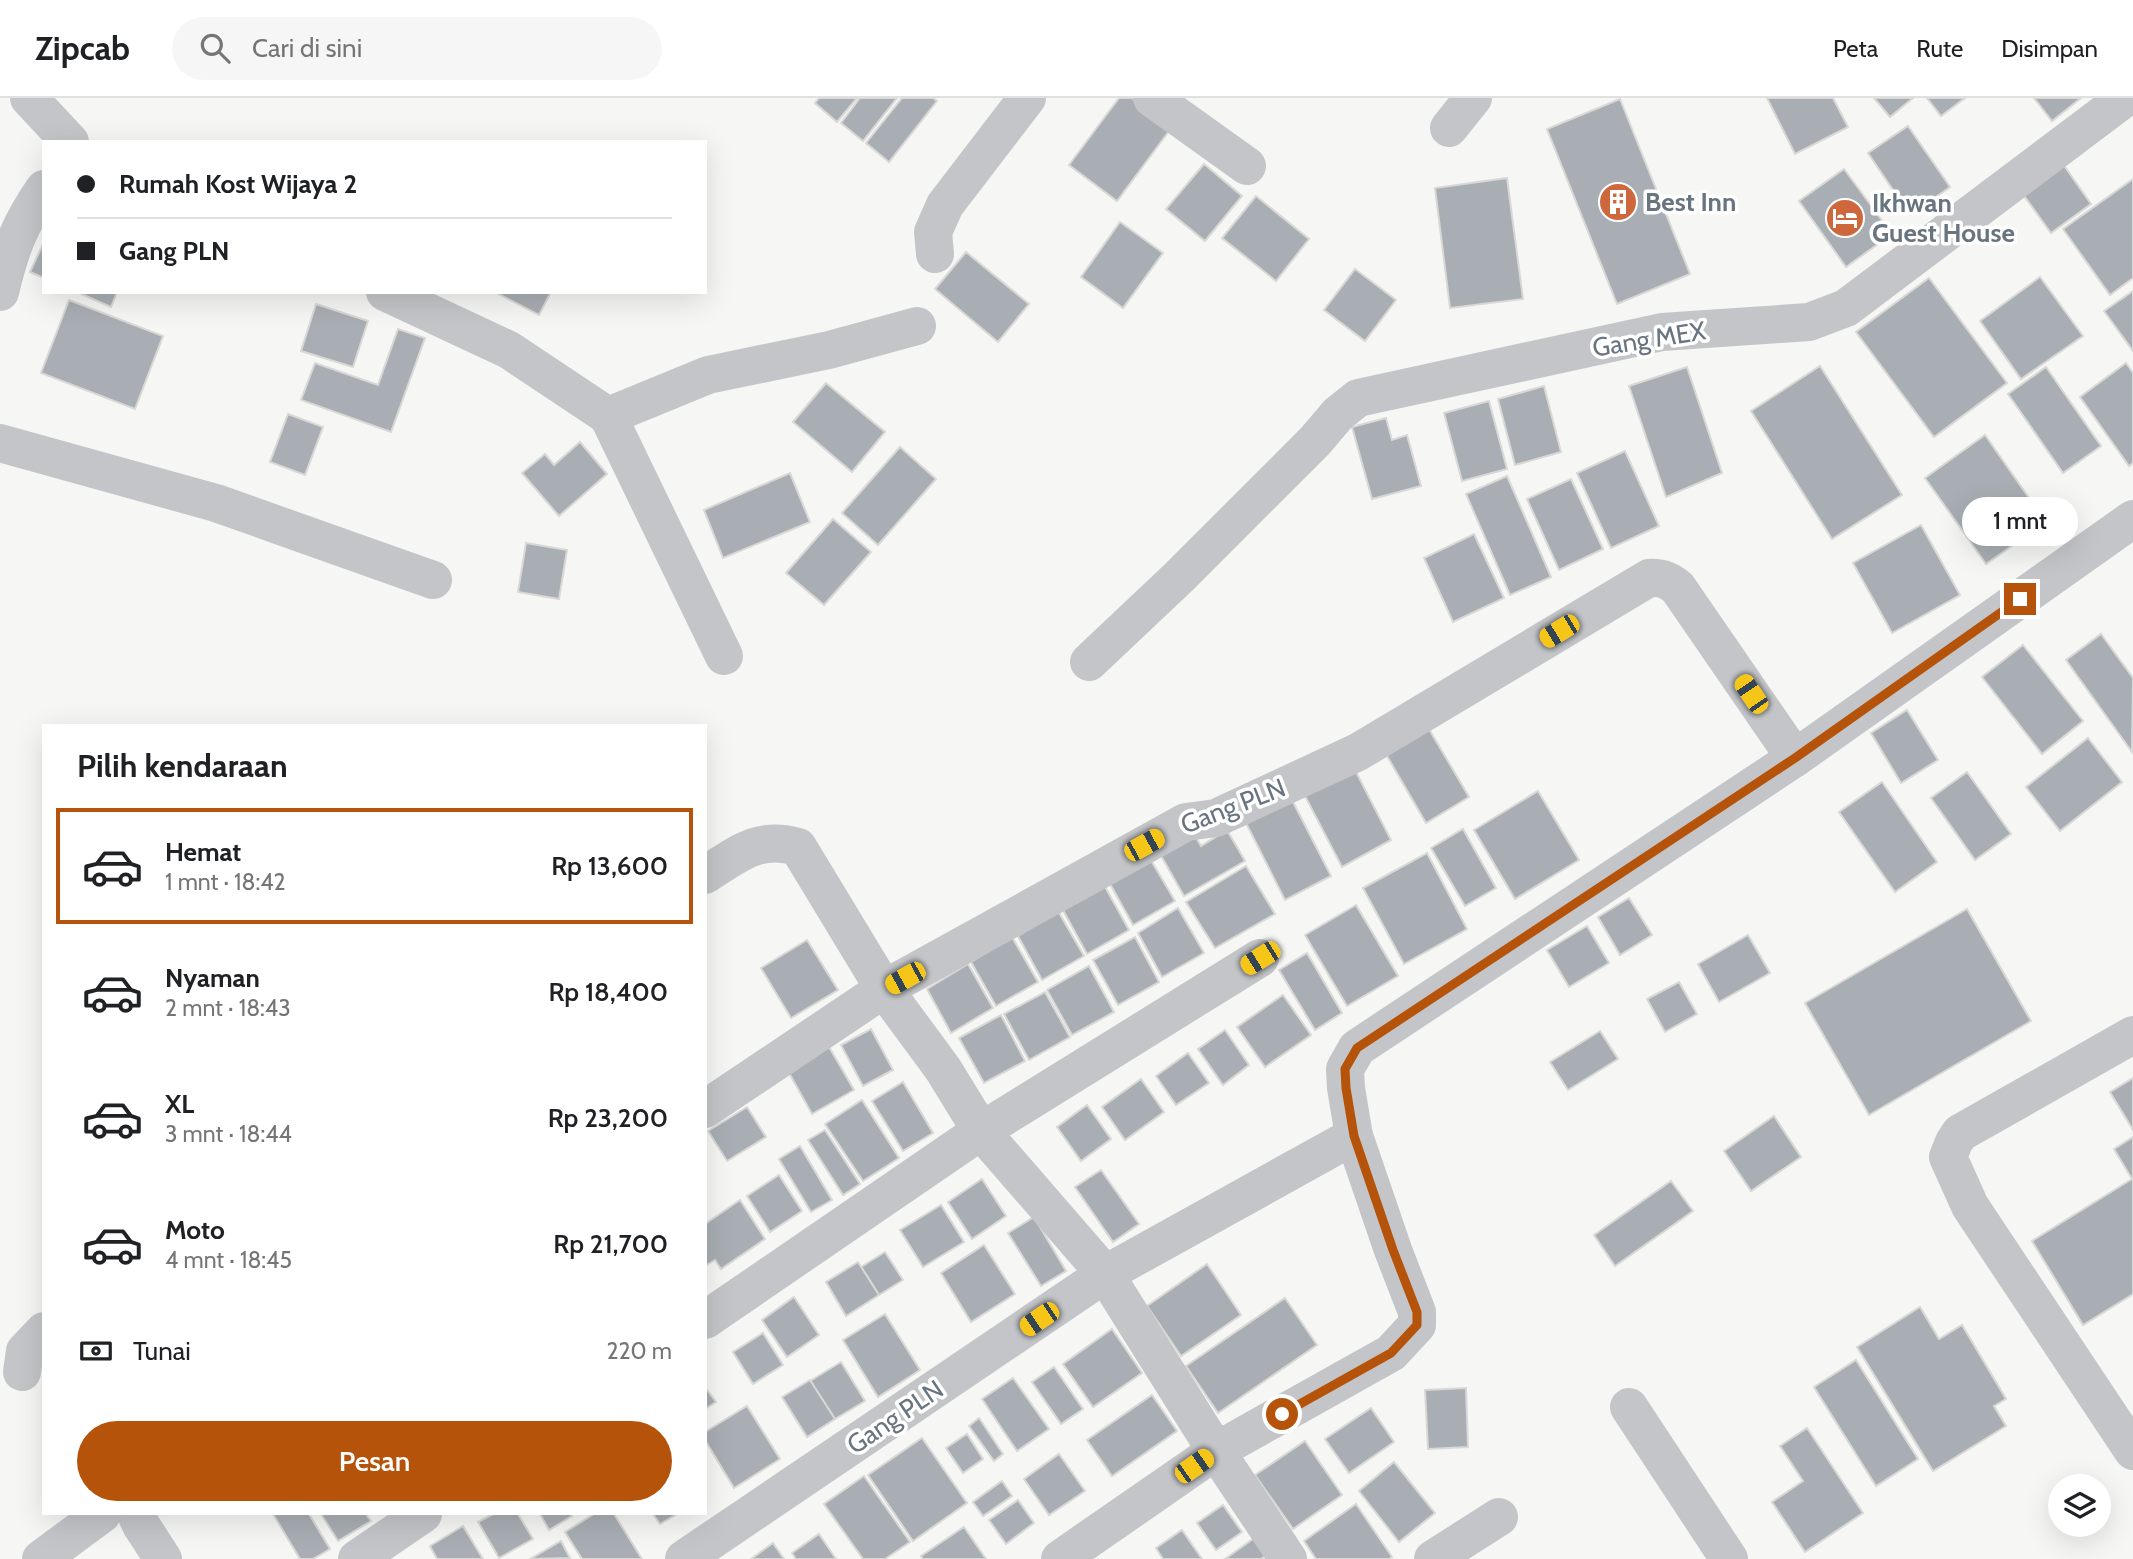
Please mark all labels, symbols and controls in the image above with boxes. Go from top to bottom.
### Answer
search box [172,17,662,80]
text: Zipcab [35,28,130,68]
icon: search [196,29,234,67]
text: Cari di sini [252,32,362,64]
text: Peta [1833,34,1878,63]
text: Rute [1916,34,1963,63]
text: Disimpan [2001,34,2098,63]
text: Rumah Kost Wijaya 2 [119,168,357,200]
building icon: Best Inn [1597,181,1639,223]
place label: Best Inn [1645,186,1736,218]
place label: Ikhwan Guest House [1872,187,2015,249]
hotel icon: Ikhwan Guest House [1824,197,1866,239]
text: Gang PLN [119,235,229,267]
street label: Gang MEX [1590,314,1708,364]
callout: 1 mnt [1962,498,2078,546]
text: 1 mnt [1993,507,2047,535]
route end [2004,583,2036,615]
car [1536,611,1583,651]
car [1731,671,1772,717]
text: Pilih kendaraan [77,746,288,785]
street label: Gang PLN [1176,771,1290,841]
car [1121,826,1168,864]
icon: car [81,835,144,898]
text: Hemat [165,836,241,868]
text: Rp 13,600 [551,850,668,882]
text: 1 mnt · 18:42 [165,868,286,896]
car [1237,938,1284,978]
car [882,959,929,997]
icon: car [81,961,144,1024]
text: Nyaman [165,962,260,994]
text: Rp 18,400 [548,976,668,1008]
text: 2 mnt · 18:43 [165,994,291,1022]
icon: car [81,1087,144,1150]
text: XL [165,1088,194,1120]
text: Rp 23,200 [548,1102,668,1134]
text: 3 mnt · 18:44 [165,1120,292,1148]
icon: car [81,1213,144,1276]
text: Moto [165,1214,225,1246]
text: Rp 21,700 [553,1228,668,1260]
text: 4 mnt · 18:45 [165,1246,292,1274]
car [1016,1299,1063,1339]
icon: cash [77,1332,115,1370]
text: Tunai [133,1335,191,1367]
text: 220 m [606,1337,672,1365]
street label: Gang PLN [841,1373,949,1461]
route start [1266,1398,1298,1430]
button: Pesan [77,1421,672,1501]
car [1171,1445,1218,1487]
map controls [2048,1474,2111,1537]
button: layers [2048,1474,2111,1537]

